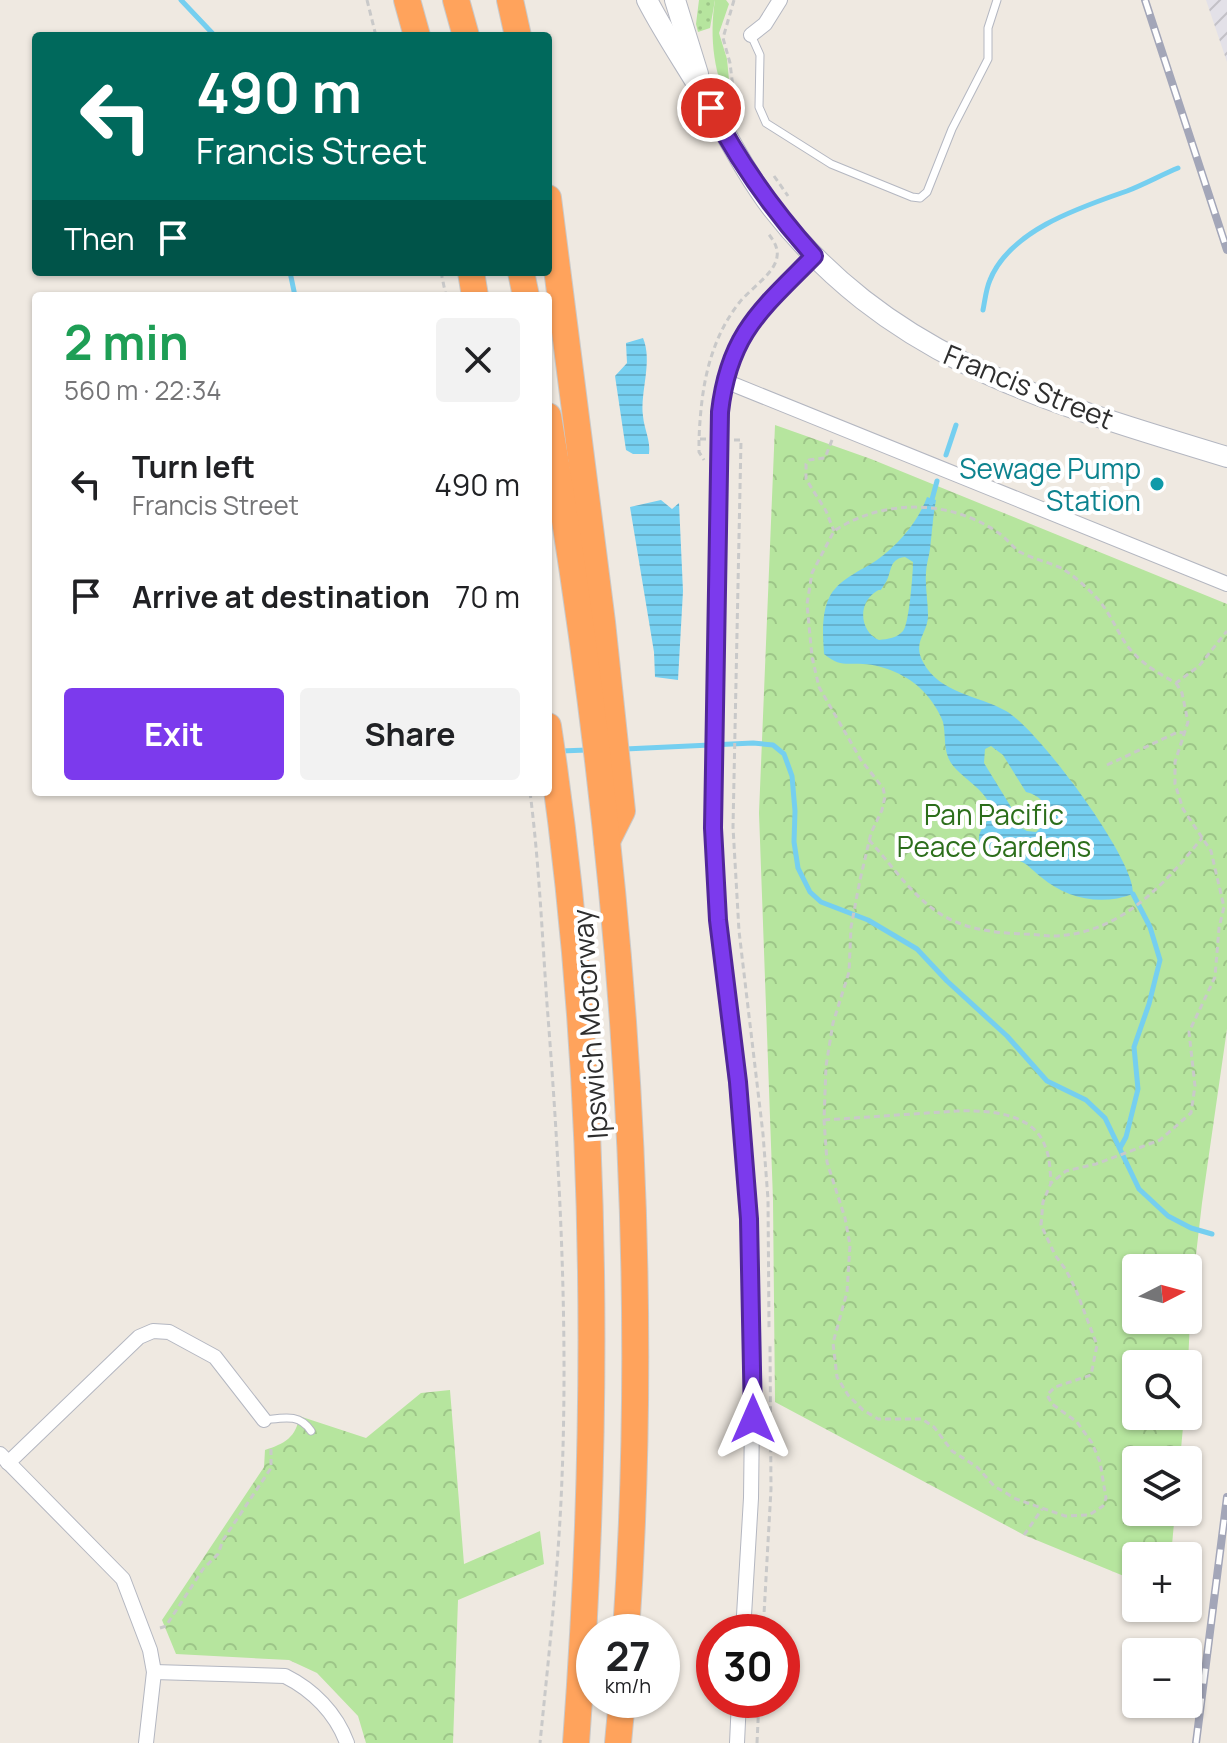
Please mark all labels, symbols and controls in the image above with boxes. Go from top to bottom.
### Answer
text: 490 m [196,53,362,130]
icon: left [64,64,168,168]
pin [677,74,745,142]
icon: arrive [689,86,733,130]
text: Francis Street [196,126,427,175]
icon: arrive [151,216,195,260]
text: Then [64,218,135,259]
text: 2 min [64,309,189,374]
button: close [436,318,520,402]
street label: Francis Street [938,335,1120,437]
text: 560 m · 22:34 [64,372,222,408]
text: Turn left [132,446,255,487]
place label: Sewage Pump Station [959,449,1141,519]
icon: left [64,462,108,506]
text: 490 m [434,464,520,505]
marker: Sewage Pump Station [1148,475,1166,493]
text: Francis Street [132,487,299,523]
icon: arrive [64,574,108,618]
text: Arrive at destination [132,576,430,617]
text: 70 m [455,576,520,617]
button: Exit [64,688,284,780]
button: Share [300,688,520,780]
park label: Pan Pacific Peace Gardens [897,795,1091,865]
street label: Ipswich Motorway [562,908,616,1140]
north arrow [1122,1254,1202,1334]
map controls [1122,1254,1202,1718]
button: search [1122,1350,1202,1430]
position arrow [711,1377,795,1461]
button: layers [1122,1446,1202,1526]
button: + [1122,1542,1202,1622]
speed limit sign: 30 [696,1614,800,1718]
text: 27 [605,1628,651,1683]
button: − [1122,1638,1202,1718]
text: km/h [605,1672,651,1699]

